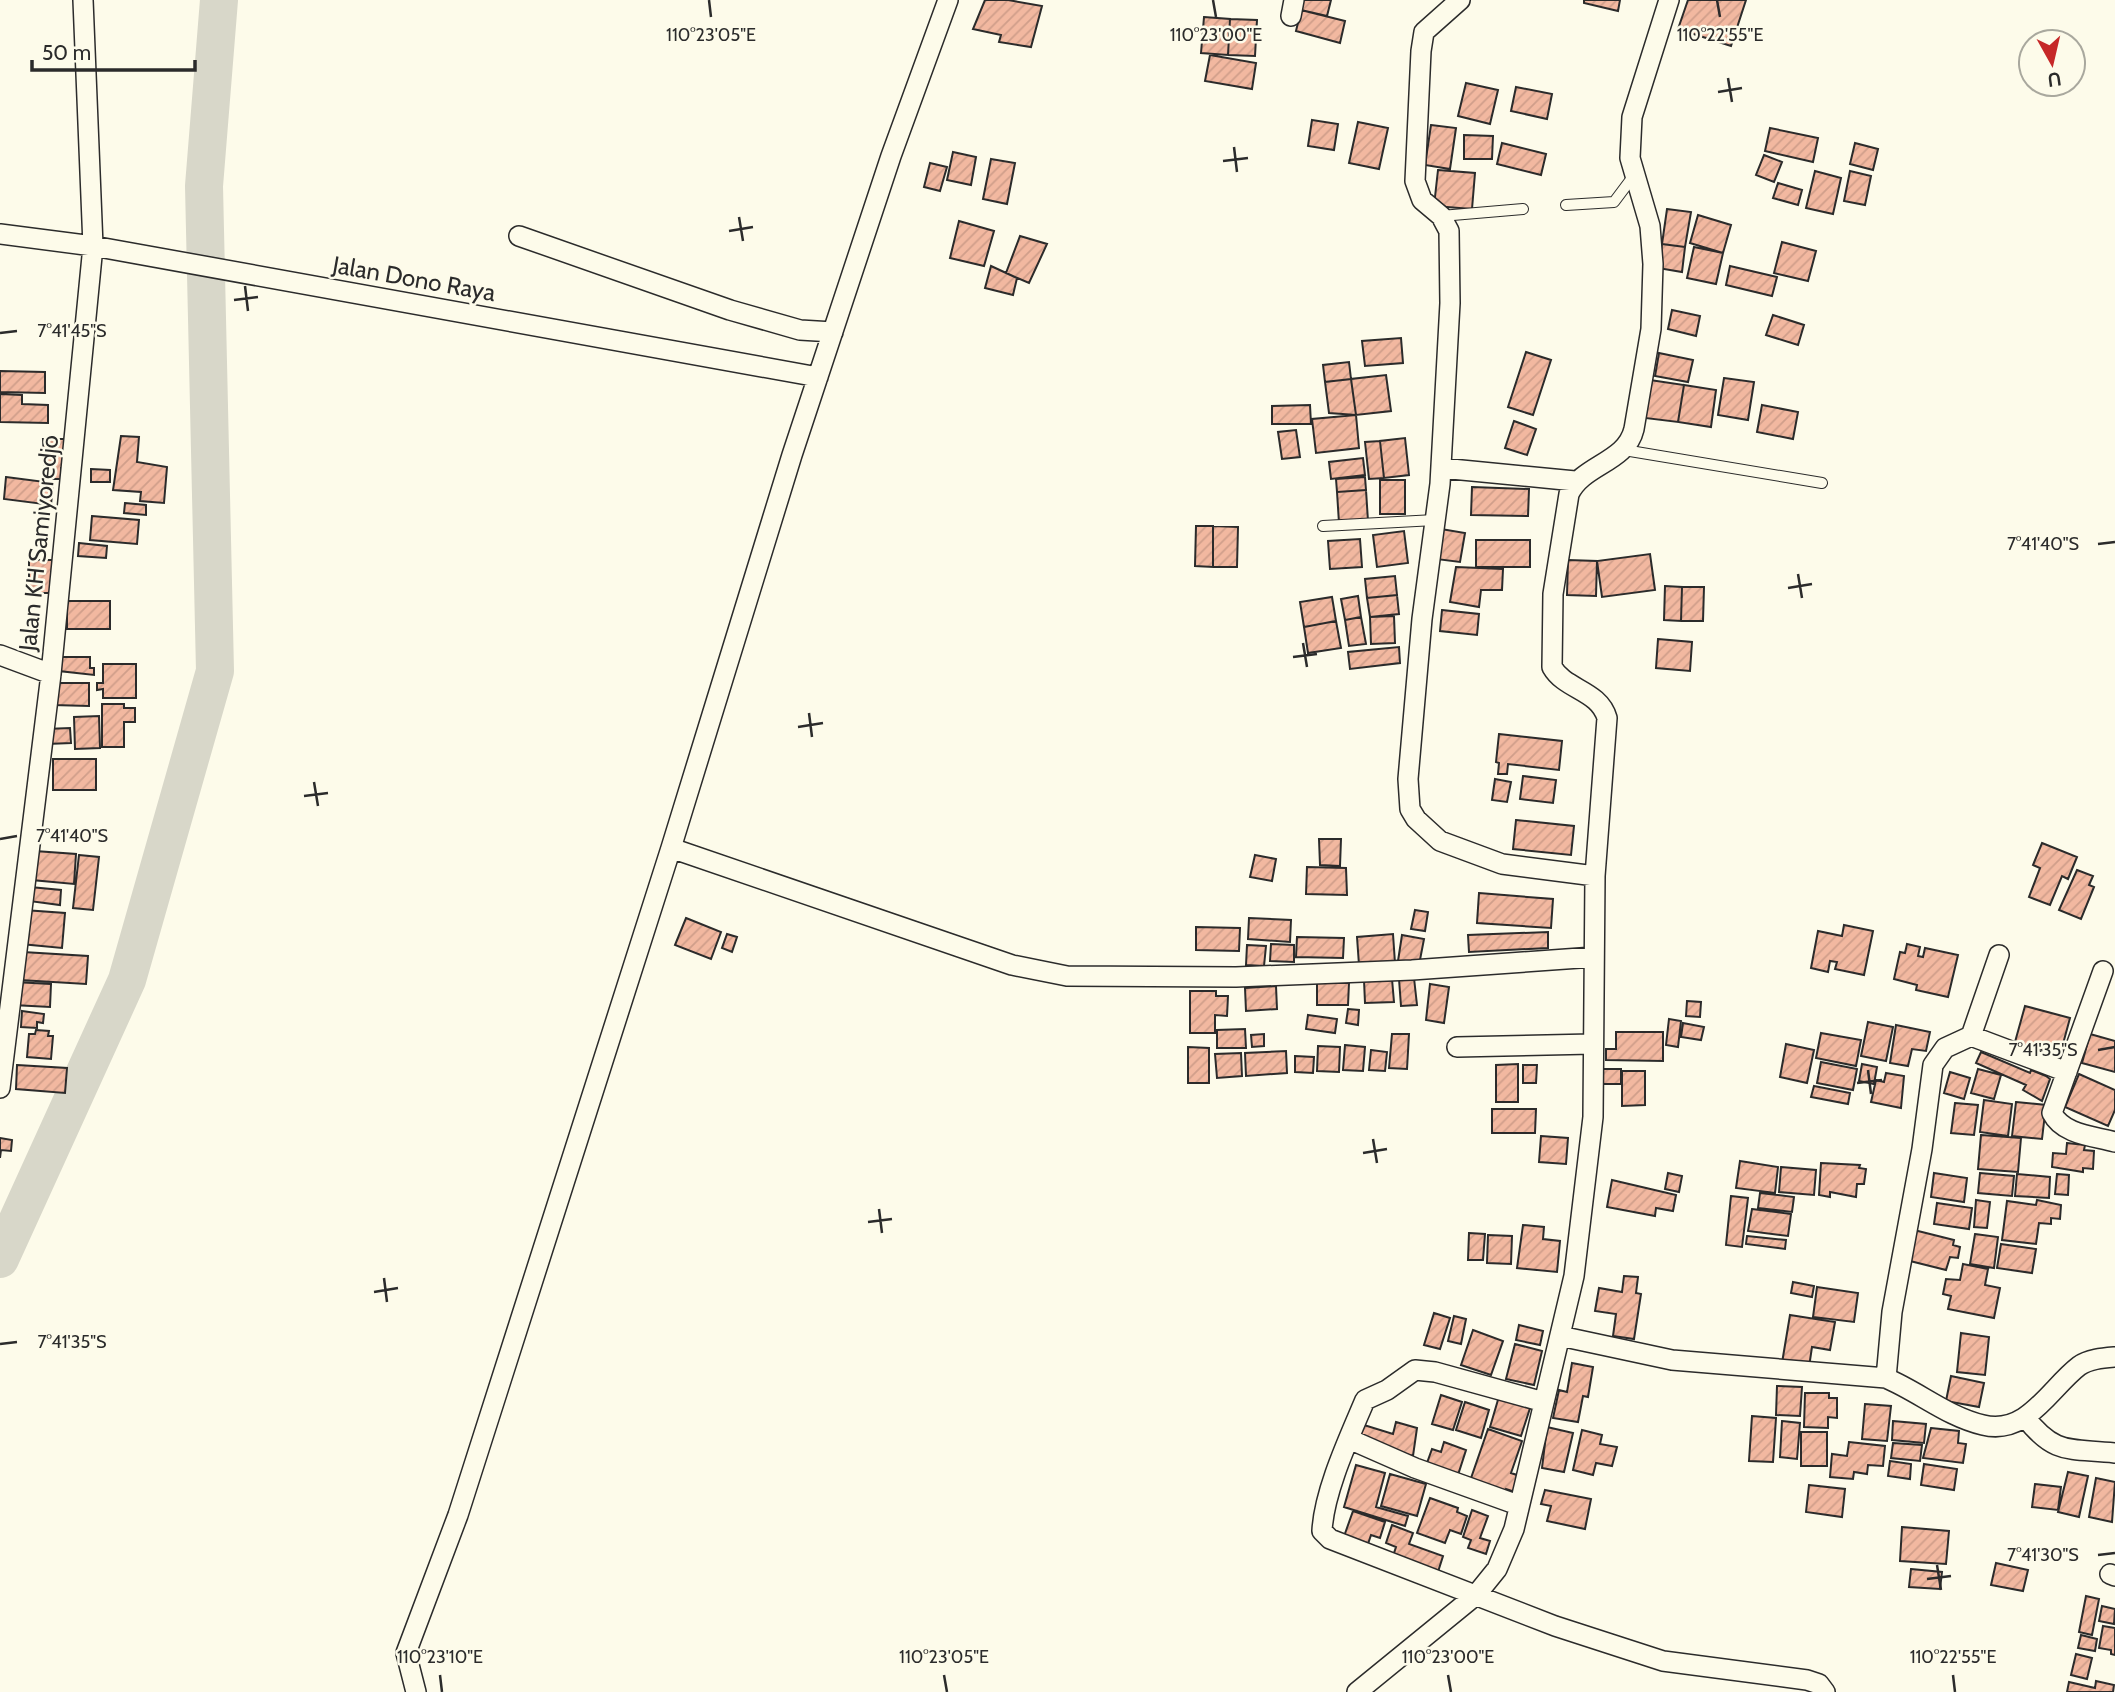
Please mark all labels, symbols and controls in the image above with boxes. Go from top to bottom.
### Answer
text: 110°23'05"E [666,24,756,46]
text: 110°23'00"E [1170,24,1262,46]
text: 110°22'55"E [1677,24,1763,46]
scale bar [32,28,194,72]
north arrow [2017,28,2087,98]
text: 50 m [42,40,91,65]
text: U [2046,67,2063,92]
street label: Jalan Dono Raya [329,250,498,307]
text: 7°41'45"S [37,320,107,342]
street label: Jalan KH Samiyoredjo [13,433,64,653]
text: 7°41'40"S [2007,533,2079,555]
text: 7°41'40"S [36,825,108,847]
text: 7°41'35"S [2009,1039,2077,1061]
text: 7°41'35"S [38,1331,106,1353]
text: 7°41'30"S [2007,1544,2079,1566]
text: 110°23'10"E [397,1646,483,1668]
text: 110°23'05"E [899,1646,989,1668]
text: 110°23'00"E [1402,1646,1494,1668]
text: 110°22'55"E [1910,1646,1996,1668]

